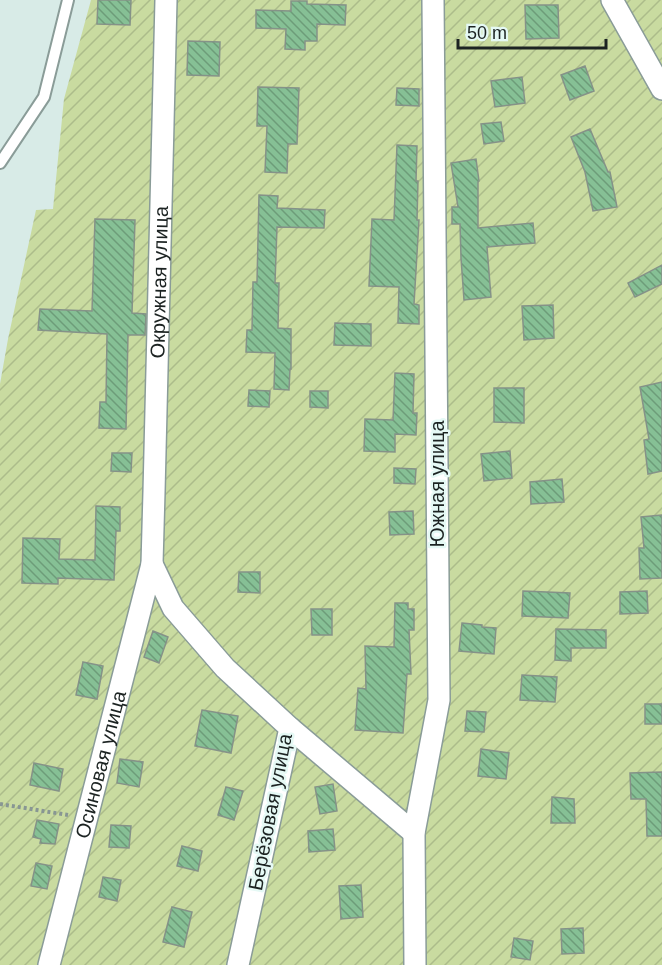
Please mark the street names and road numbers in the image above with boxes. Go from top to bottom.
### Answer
street label: Окружная улица [146,205,172,359]
street label: Южная улица [426,420,448,548]
street label: Осиновая улица [71,687,130,841]
street label: Берёзовая улица [244,731,296,892]

